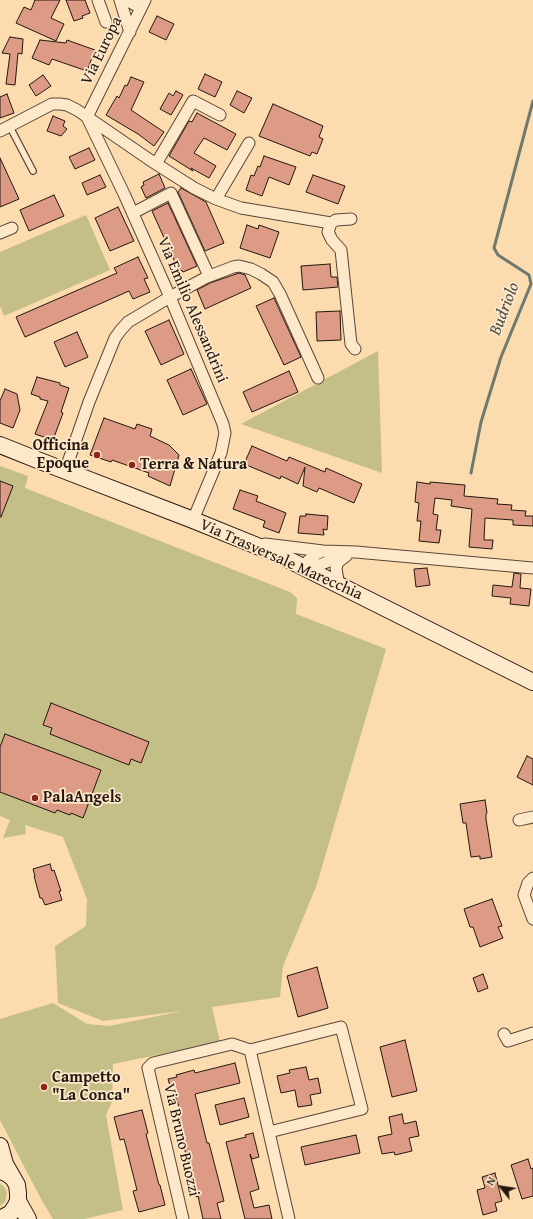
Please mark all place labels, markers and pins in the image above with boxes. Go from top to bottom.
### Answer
place label: Officina Epoque [33,436,89,474]
marker: Officina Epoque [92,450,102,460]
place label: Terra & Natura [140,455,247,475]
marker: Terra & Natura [127,460,137,470]
place label: PalaAngels [43,788,121,808]
marker: PalaAngels [30,793,40,803]
place label: Campetto "La Conca" [52,1068,130,1106]
marker: Campetto "La Conca" [39,1082,49,1092]

